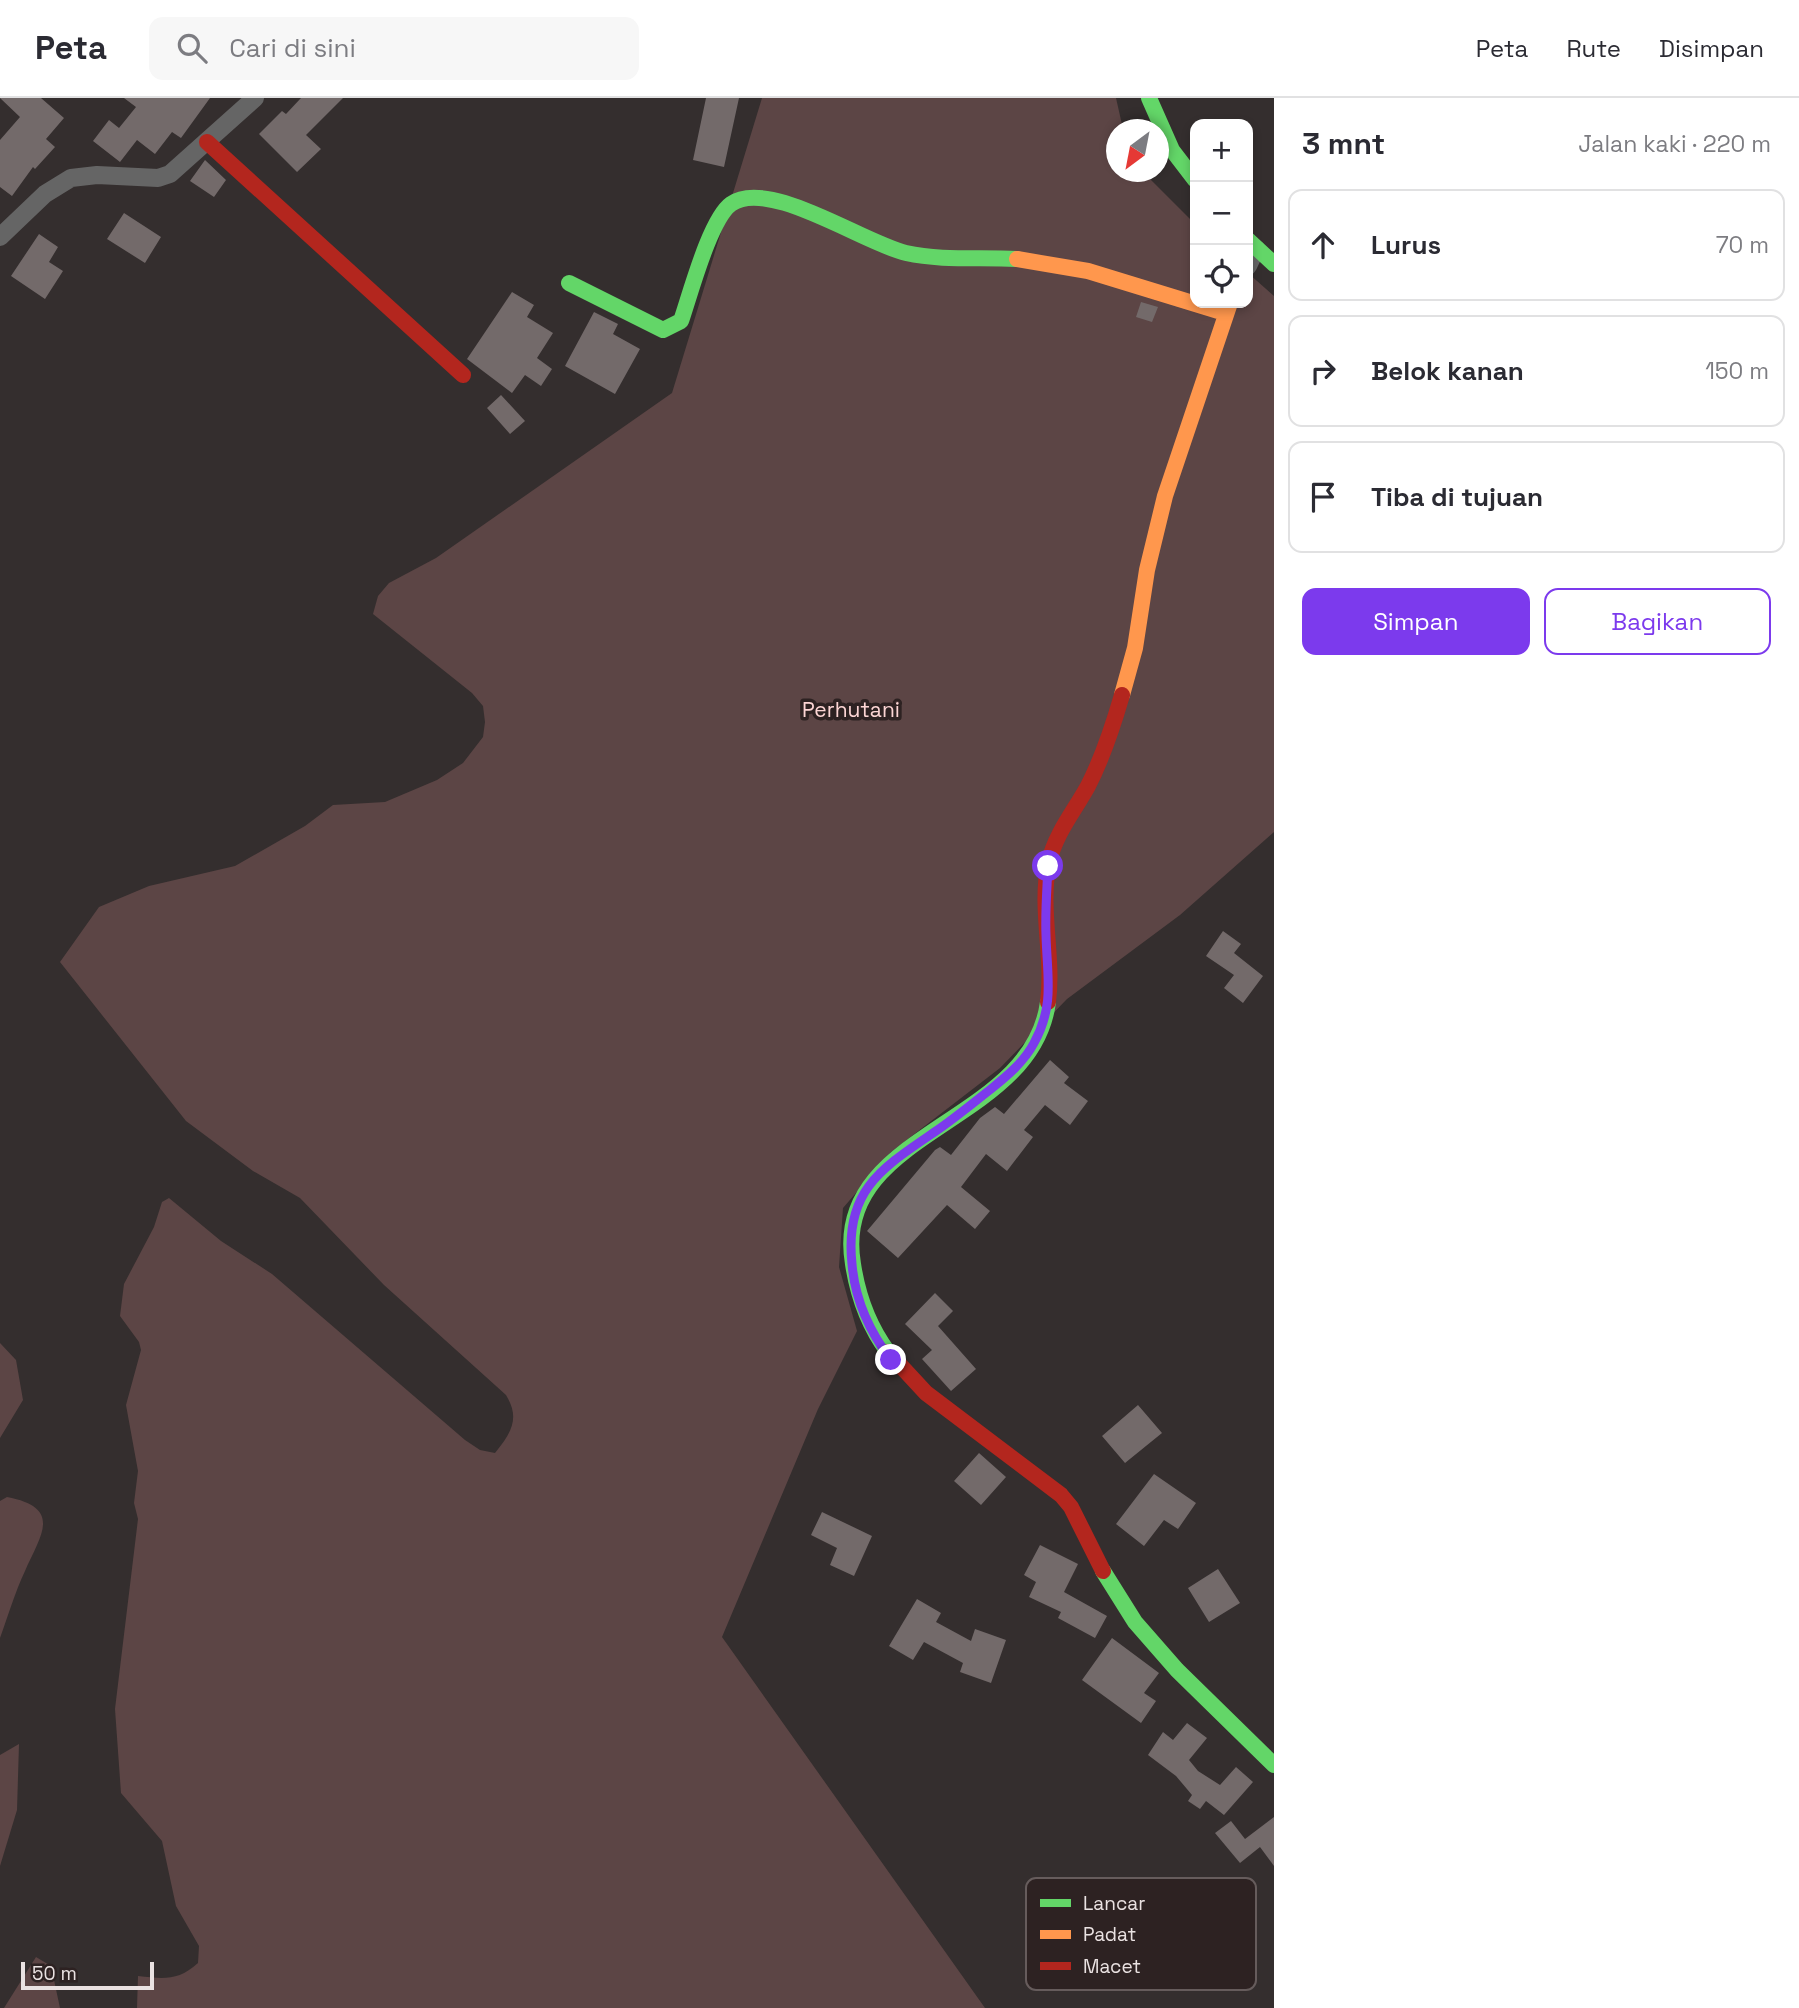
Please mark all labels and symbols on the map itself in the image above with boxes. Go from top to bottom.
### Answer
north arrow [1106,119,1169,182]
park label: Perhutani [802,696,900,723]
route start [1032,850,1063,881]
route end [875,1344,906,1375]
legend [1026,1878,1256,1990]
text: Lancar [1083,1891,1145,1916]
text: Padat [1083,1922,1136,1947]
text: Macet [1083,1954,1141,1979]
scale bar [21,1959,154,1991]

